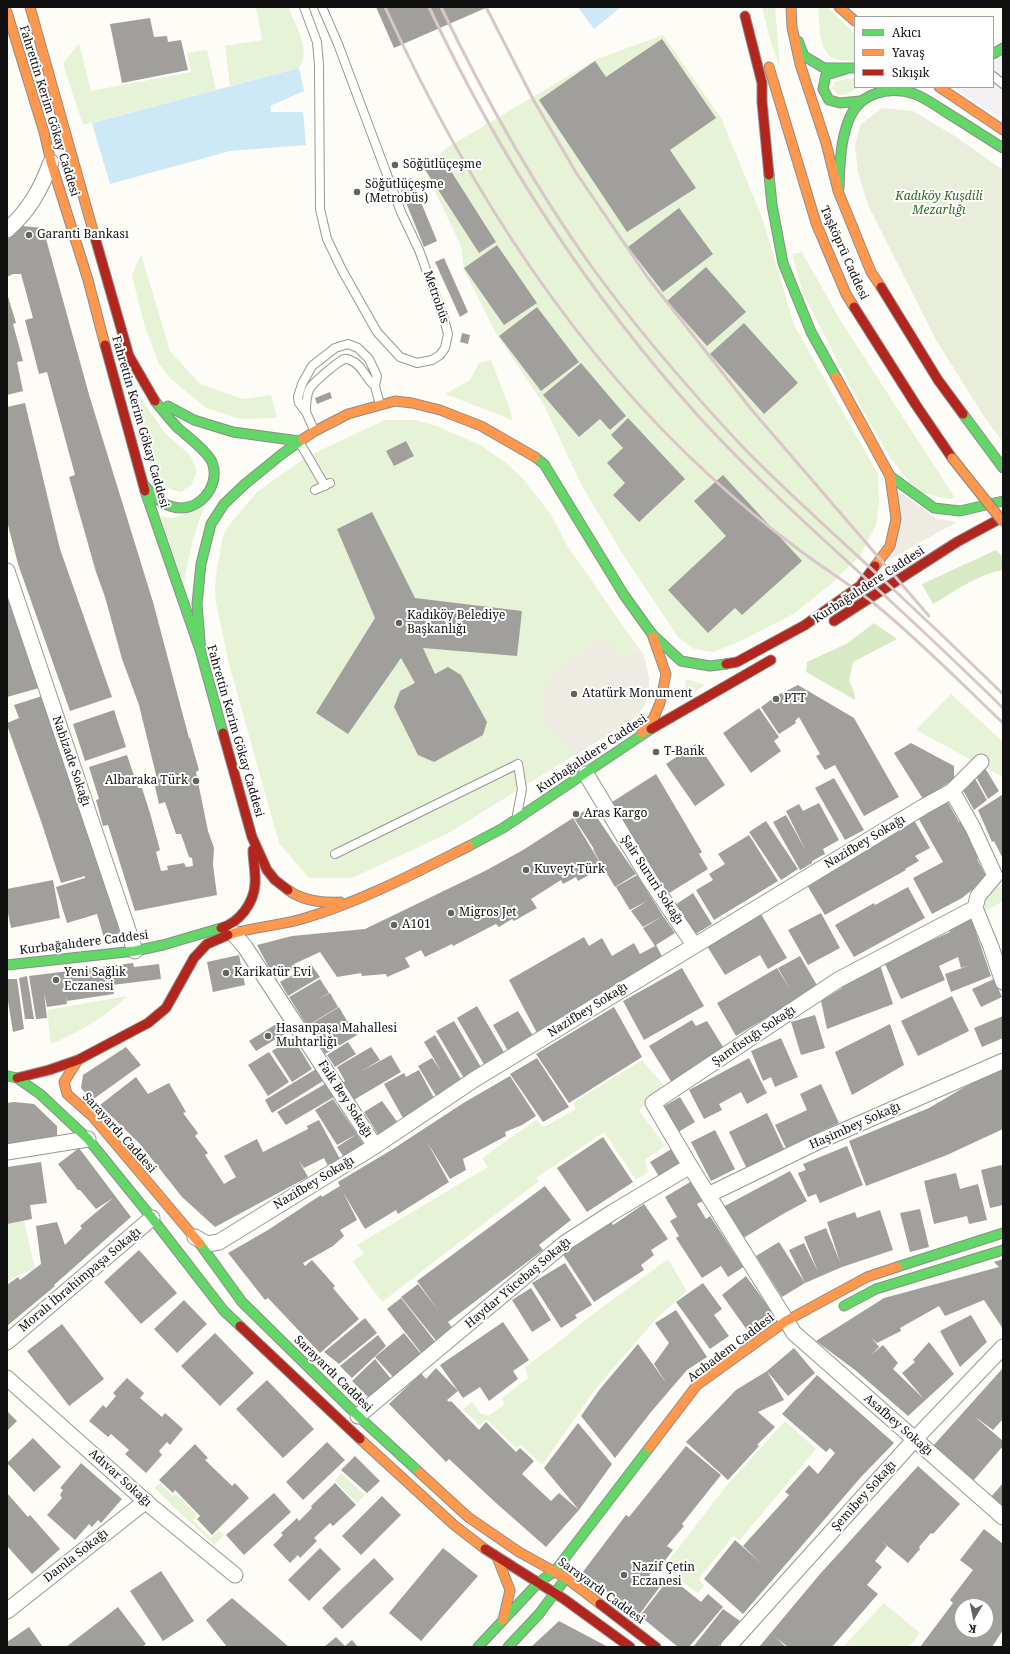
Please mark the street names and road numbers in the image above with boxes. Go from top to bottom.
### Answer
street label: Fahrettin Kerim Gökay Caddesi [16,24,82,198]
street label: Taşköprü Caddesi [817,204,871,302]
street label: Metrobüs [420,269,452,325]
street label: Fahrettin Kerim Gökay Caddesi [109,334,171,510]
street label: Kurbağalıdere Caddesi [811,544,927,626]
street label: Fahrettin Kerim Gökay Caddesi [204,643,266,819]
street label: Kurbağalıdere Caddesi [534,712,650,796]
street label: Nabizade Sokağı [49,714,93,808]
street label: Nazifbey Sokağı [822,812,908,872]
street label: Şair Sururi Sokağı [618,833,686,927]
street label: Kurbağalıdere Caddesi [19,928,149,958]
street label: Nazifbey Sokağı [545,980,631,1040]
street label: Şamfıstığı Sokağı [710,1003,798,1069]
street label: Faik Bey Sokağı [315,1058,375,1140]
street label: Sarayardı Caddesi [79,1090,159,1176]
street label: Haşimbey Sokağı [807,1099,903,1153]
street label: Nazifbey Sokağı [271,1153,357,1213]
street label: Moralı İbrahimpaşa Sokağı [16,1225,144,1335]
street label: Haydar Yücebaş Sokağı [462,1235,574,1331]
street label: Acıbadem Caddesi [685,1311,777,1385]
street label: Sarayardı Caddesi [291,1333,375,1415]
street label: Asafbey Sokağı [861,1391,935,1459]
street label: Adıvar Sokağı [86,1446,154,1510]
street label: Şemibey Sokağı [829,1458,899,1534]
street label: Damla Sokağı [41,1526,111,1586]
street label: Sarayardı Caddesi [555,1555,647,1627]

